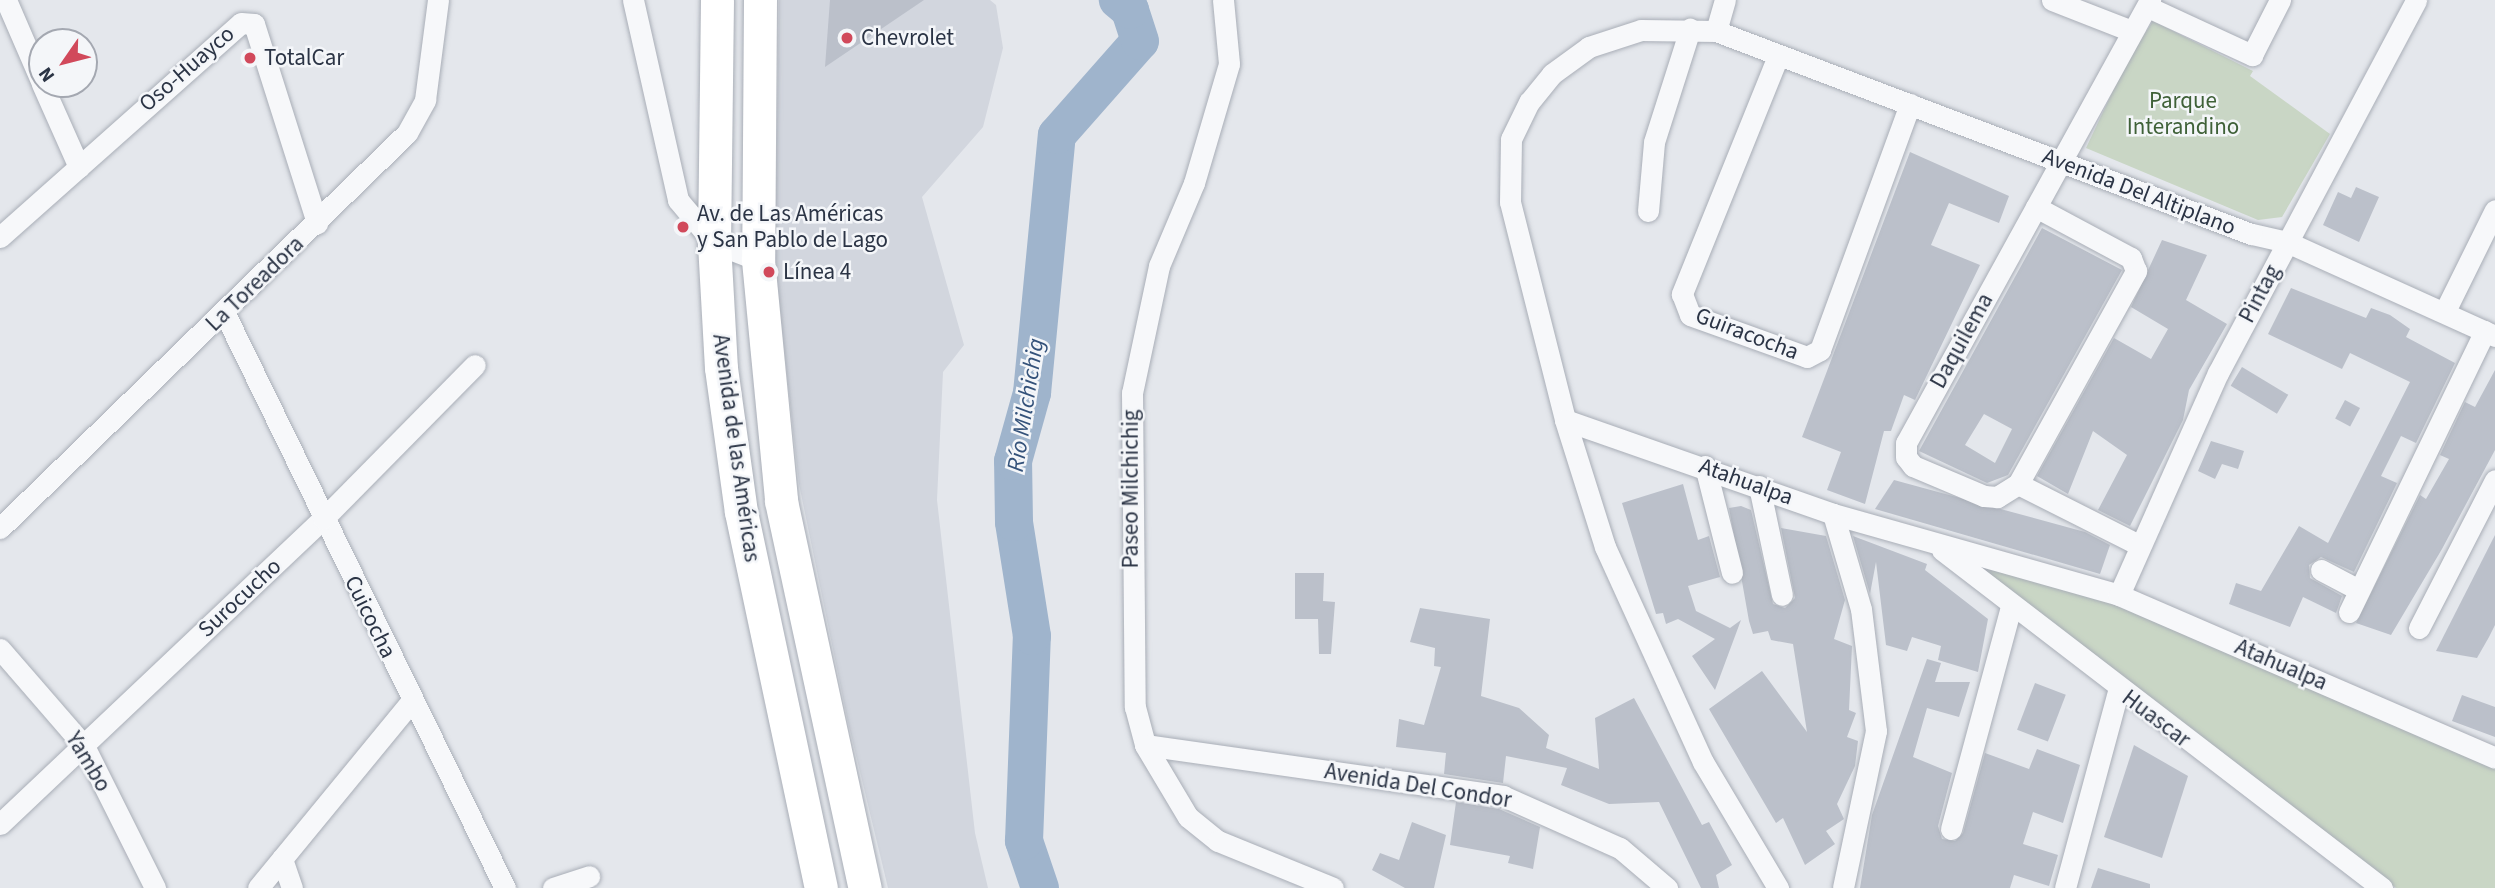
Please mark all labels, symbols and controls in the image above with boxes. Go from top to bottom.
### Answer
street label: Oso-Huayco [134,20,240,118]
place label: Chevrolet [861,24,954,52]
north arrow [28,28,98,98]
marker: Chevrolet [839,30,855,46]
place label: TotalCar [264,44,344,72]
marker: TotalCar [242,50,258,66]
text: N [32,61,62,87]
park label: Parque Interandino [2127,87,2239,141]
street label: Avenida Del Altiplano [2039,142,2239,242]
place label: Av. de Las Américas y San Pablo de Lago [697,200,888,254]
marker: Av. de Las Américas y San Pablo de Lago [675,219,691,235]
street label: La Toreadora [200,231,310,337]
place label: Línea 4 [783,258,851,286]
street label: Pintag [2233,260,2287,328]
marker: Línea 4 [761,264,777,280]
street label: Daquilema [1925,289,1999,393]
street label: Guiracocha [1691,302,1803,366]
street label: Avenida de las Américas [706,332,766,564]
water label: Río Milchichig [1001,336,1051,474]
street label: Paseo Milchichig [1117,410,1145,568]
street label: Atahualpa [1695,452,1797,512]
street label: Surocucho [193,553,287,643]
street label: Cuicocha [338,571,402,663]
street label: Atahualpa [2231,633,2331,697]
street label: Huascar [2116,684,2196,754]
street label: Yambo [59,727,117,797]
street label: Avenida Del Condor [1323,758,1513,814]

